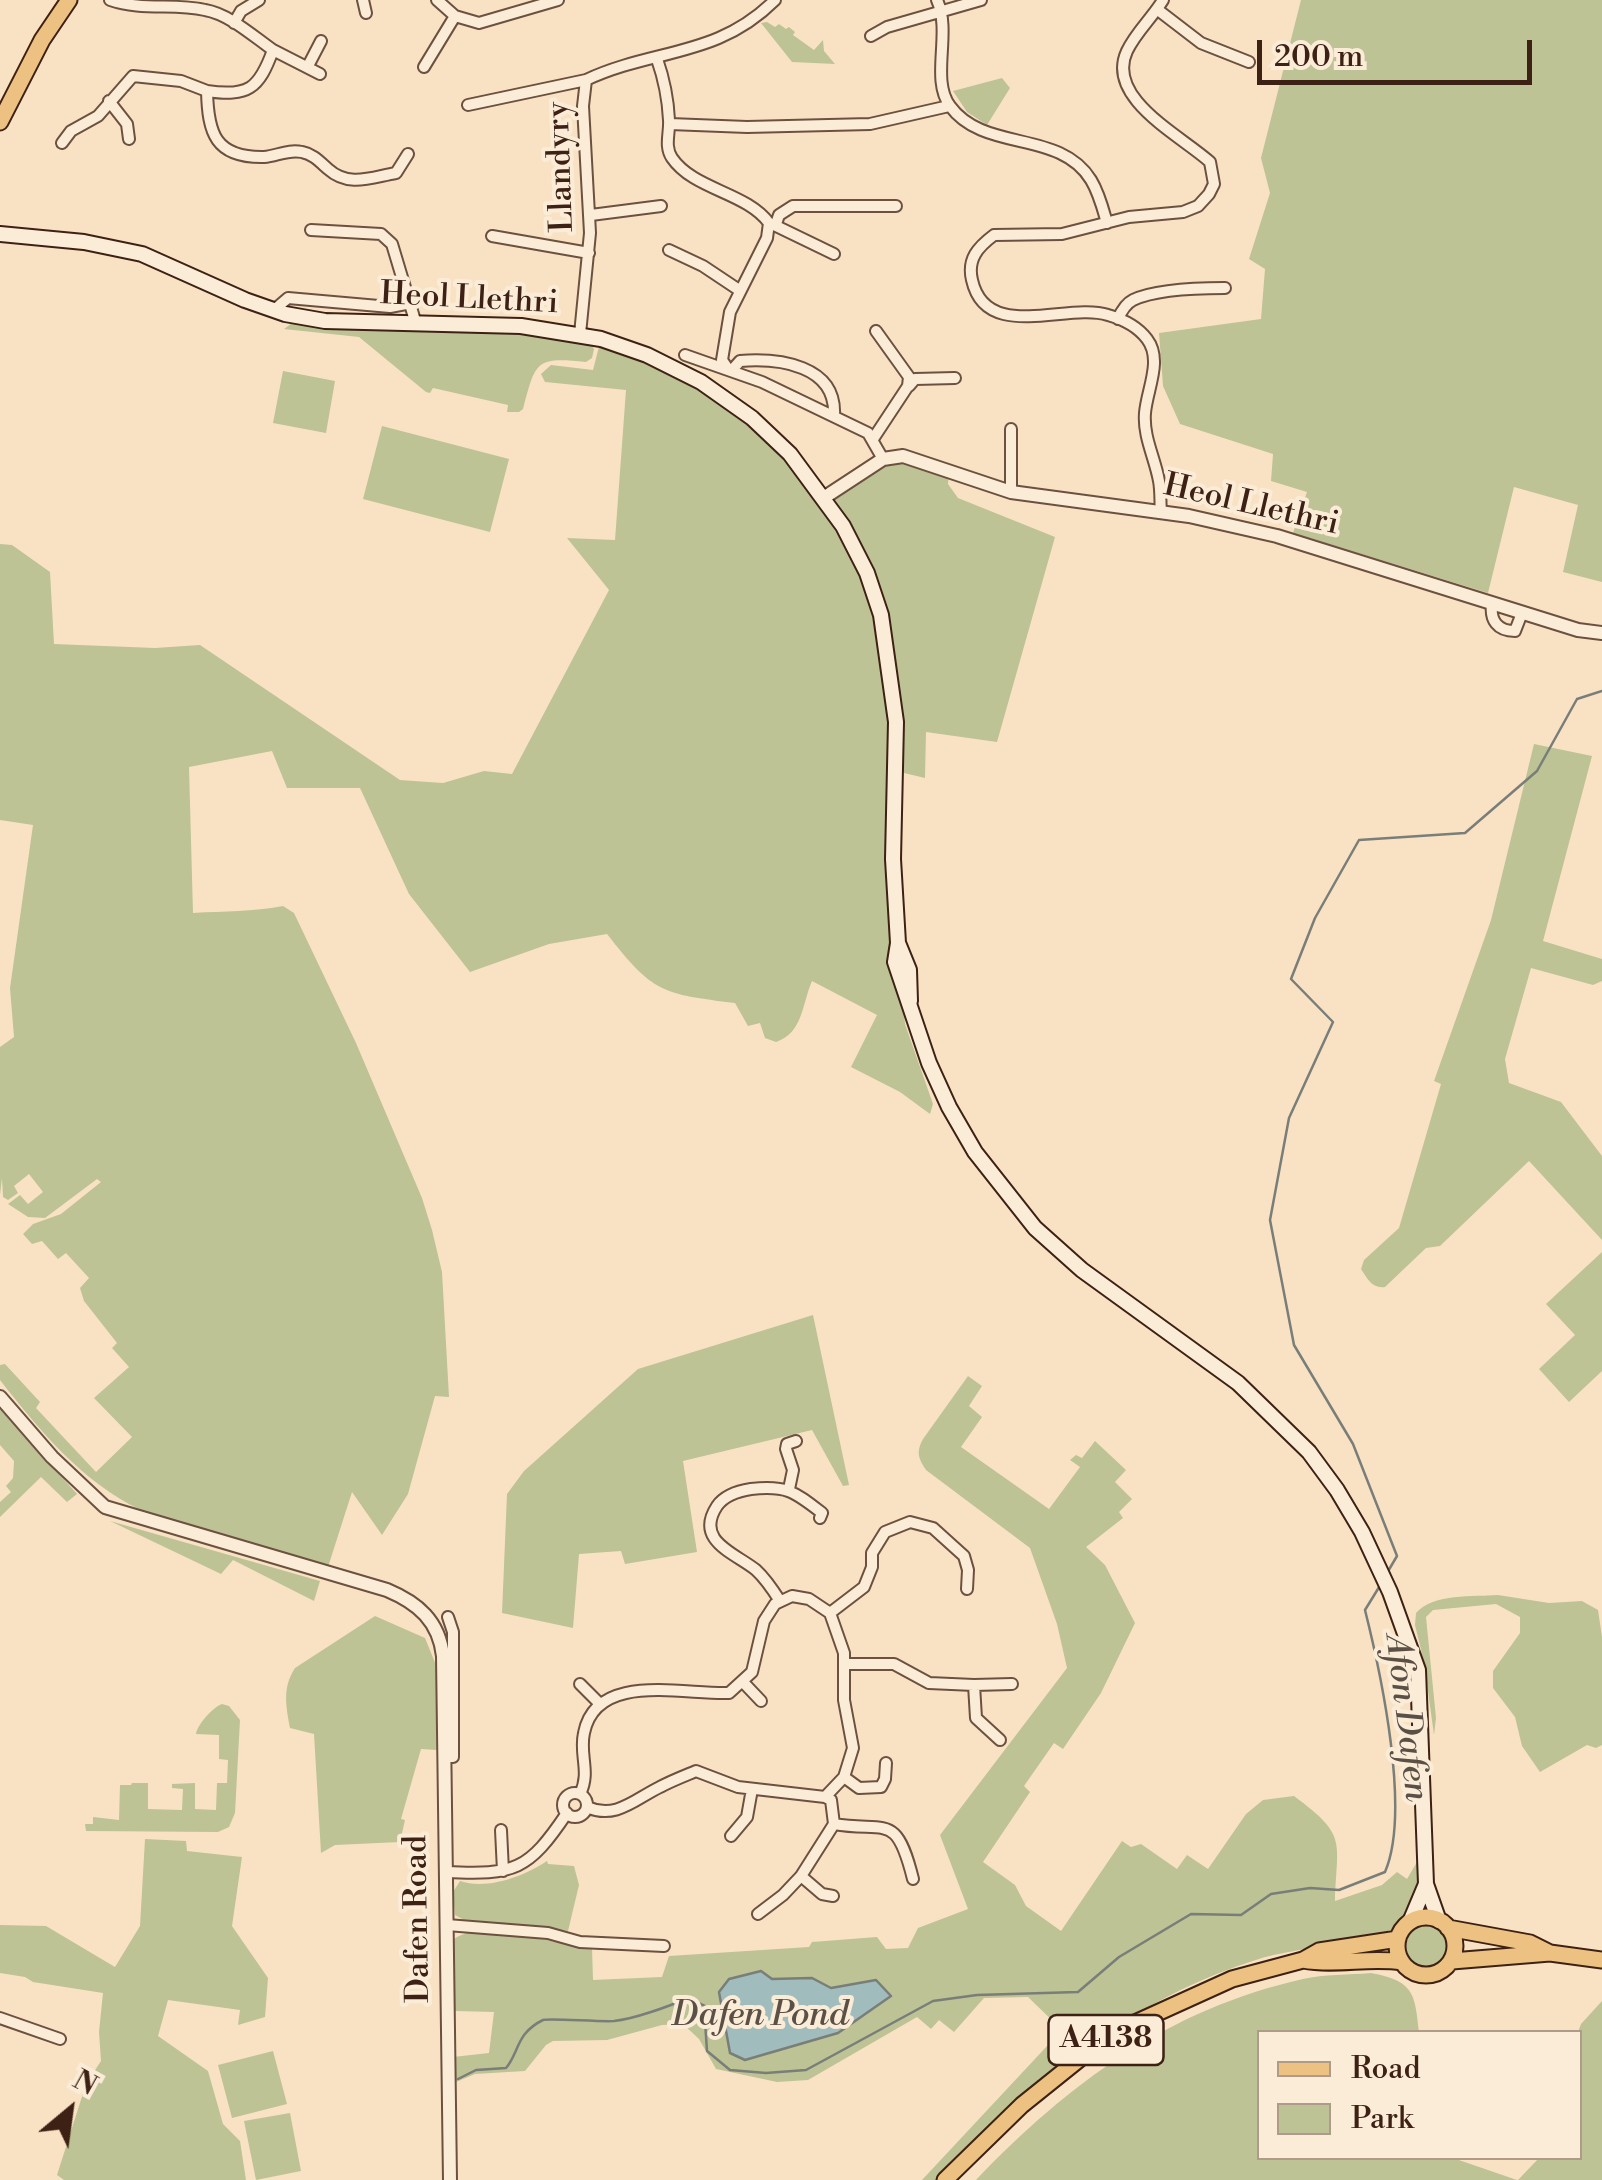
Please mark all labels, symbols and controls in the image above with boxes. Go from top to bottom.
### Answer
scale bar [1262,20,1537,82]
text: 200 m [1274,38,1363,76]
street label: Llandyry [541,101,583,233]
street label: Heol Llethri [379,276,559,324]
street label: Heol Llethri [1160,467,1342,545]
water label: Afon Dafen [1374,1632,1436,1804]
street label: Dafen Road [398,1835,440,2003]
water label: Dafen Pond [672,1996,848,2038]
road number: A4138 [1048,2015,1164,2065]
legend [1257,2030,1582,2160]
text: Road [1351,2050,1421,2088]
north arrow [20,2060,120,2160]
text: N [67,2063,103,2104]
text: Park [1351,2100,1413,2138]

